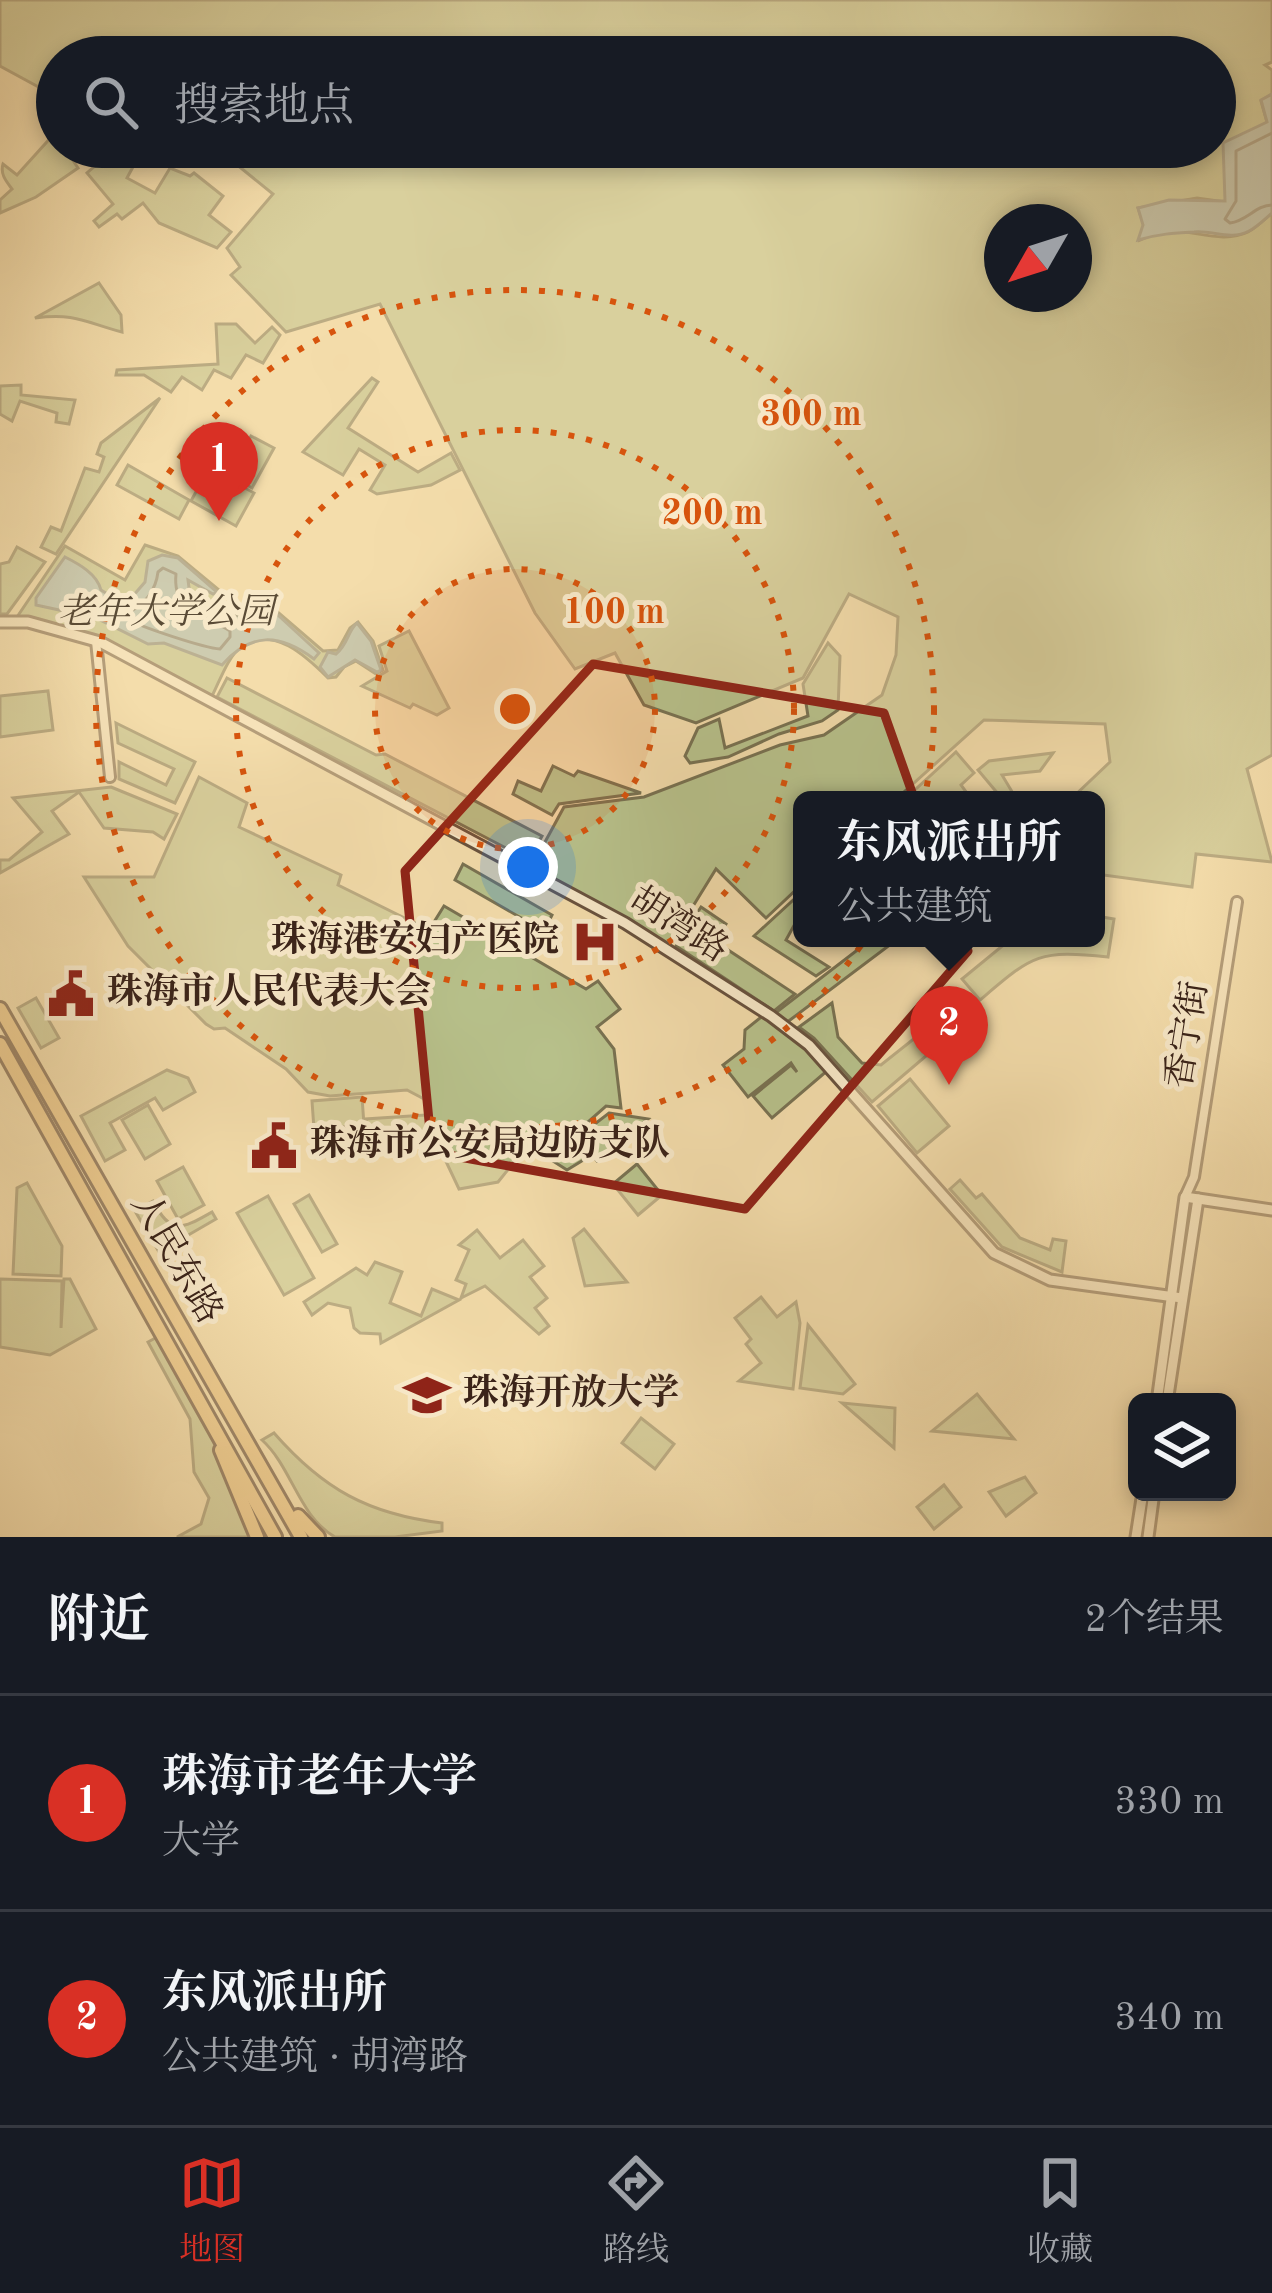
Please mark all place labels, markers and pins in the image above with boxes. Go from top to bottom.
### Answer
pin: 1 [180,422,258,521]
centre of rings [494,688,536,730]
hospital icon: 珠海港安妇产医院 [570,917,620,967]
place label: 珠海港安妇产医院 [271,919,559,960]
public building icon: 珠海市人民代表大会 [46,969,96,1019]
place label: 珠海市人民代表大会 [107,971,431,1012]
pin: 2 [910,986,988,1085]
public building icon: 珠海市公安局边防支队 [249,1121,299,1171]
place label: 珠海市公安局边防支队 [310,1123,670,1164]
school or university icon: 珠海开放大学 [402,1370,452,1420]
place label: 珠海开放大学 [463,1373,679,1413]

